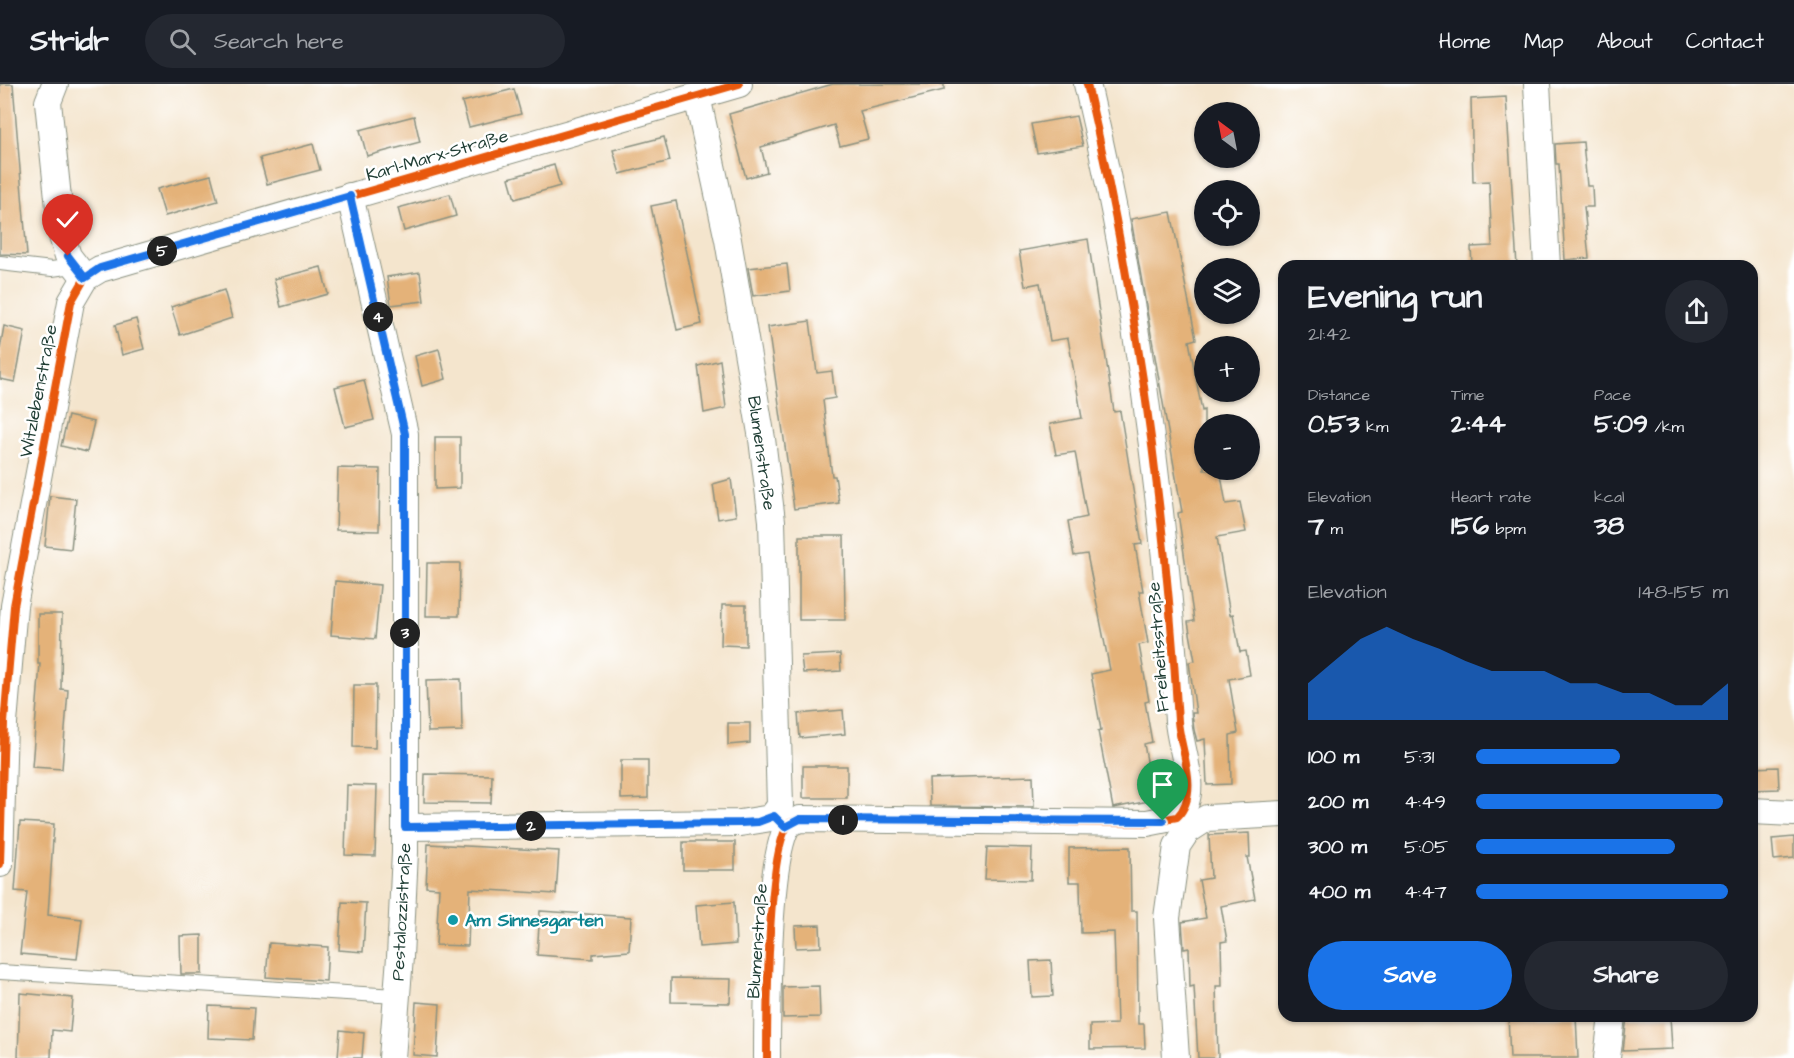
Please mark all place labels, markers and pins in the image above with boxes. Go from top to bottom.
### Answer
pin [42,194,93,256]
pin: 5 [147,236,177,266]
pin: 4 [363,302,393,332]
pin: 3 [390,618,420,648]
pin [1137,759,1188,821]
pin: 1 [828,805,858,835]
pin: 2 [516,811,546,841]
place label: Am Sinnesgarten [465,908,603,934]
marker: Am Sinnesgarten [446,913,460,927]

